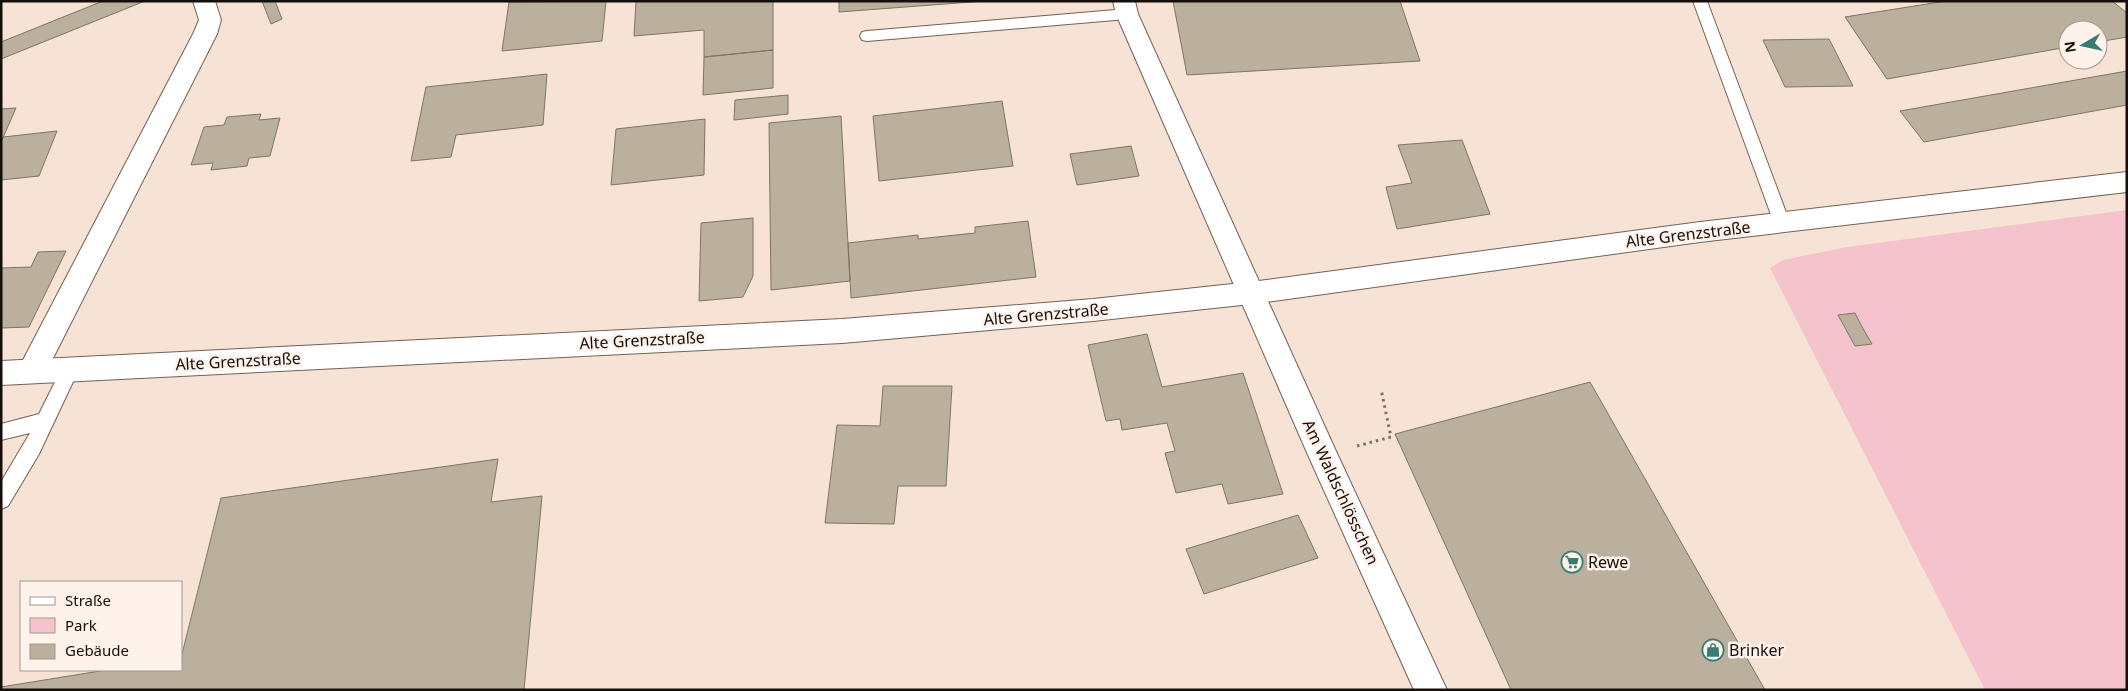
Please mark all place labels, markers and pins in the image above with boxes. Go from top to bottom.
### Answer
supermarket icon: Rewe [1560,550,1584,574]
place label: Rewe [1588,551,1628,573]
shop icon: Brinker [1701,638,1725,662]
place label: Brinker [1729,639,1785,661]

